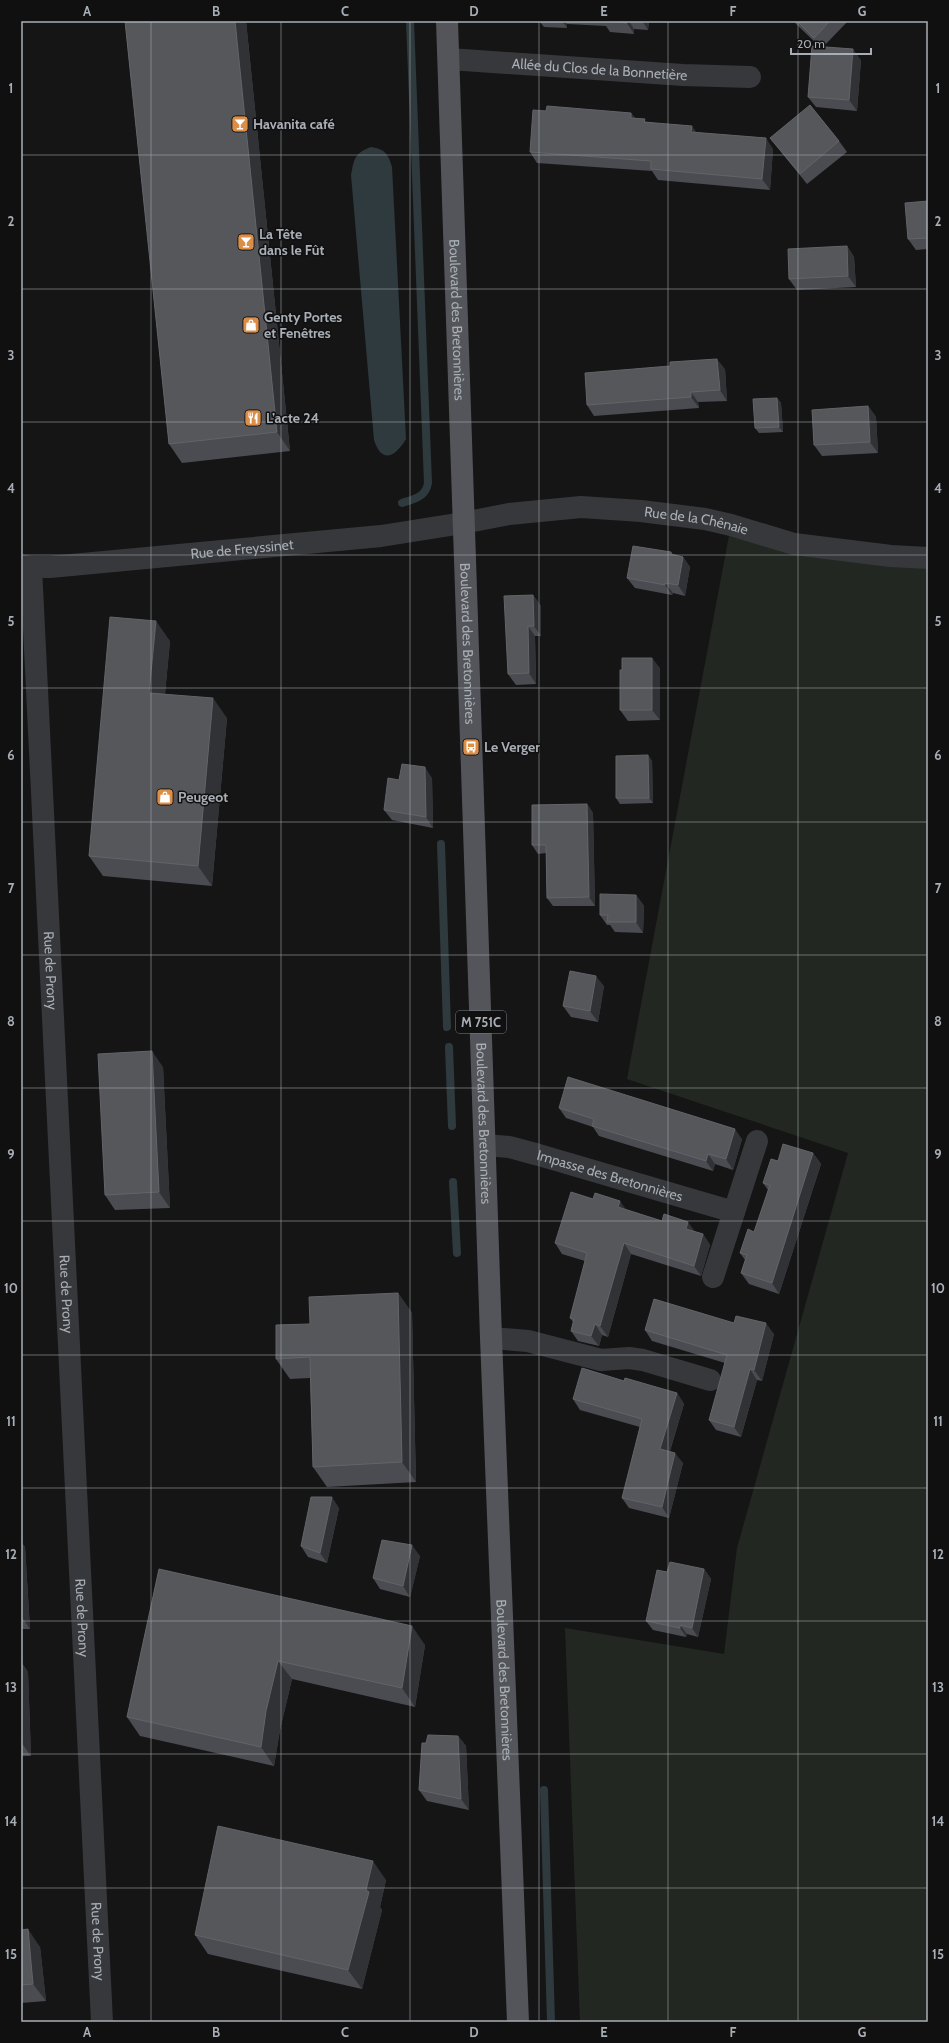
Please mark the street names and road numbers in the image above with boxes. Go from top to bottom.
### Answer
street label: Allée du Clos de la Bonnetière [511,54,688,84]
street label: Boulevard des Bretonnières [445,239,469,401]
street label: Rue de la Chênaie [643,502,750,539]
street label: Rue de Freyssinet [190,535,295,563]
street label: Boulevard des Bretonnières [456,563,480,725]
street label: Rue de Prony [40,931,62,1010]
road number: M 751C [456,1011,506,1033]
street label: Boulevard des Bretonnières [472,1042,496,1205]
street label: Impasse des Bretonnières [535,1146,685,1206]
street label: Rue de Prony [56,1254,77,1334]
street label: Rue de Prony [71,1578,93,1657]
street label: Boulevard des Bretonnières [492,1599,517,1761]
street label: Rue de Prony [87,1902,109,1981]

